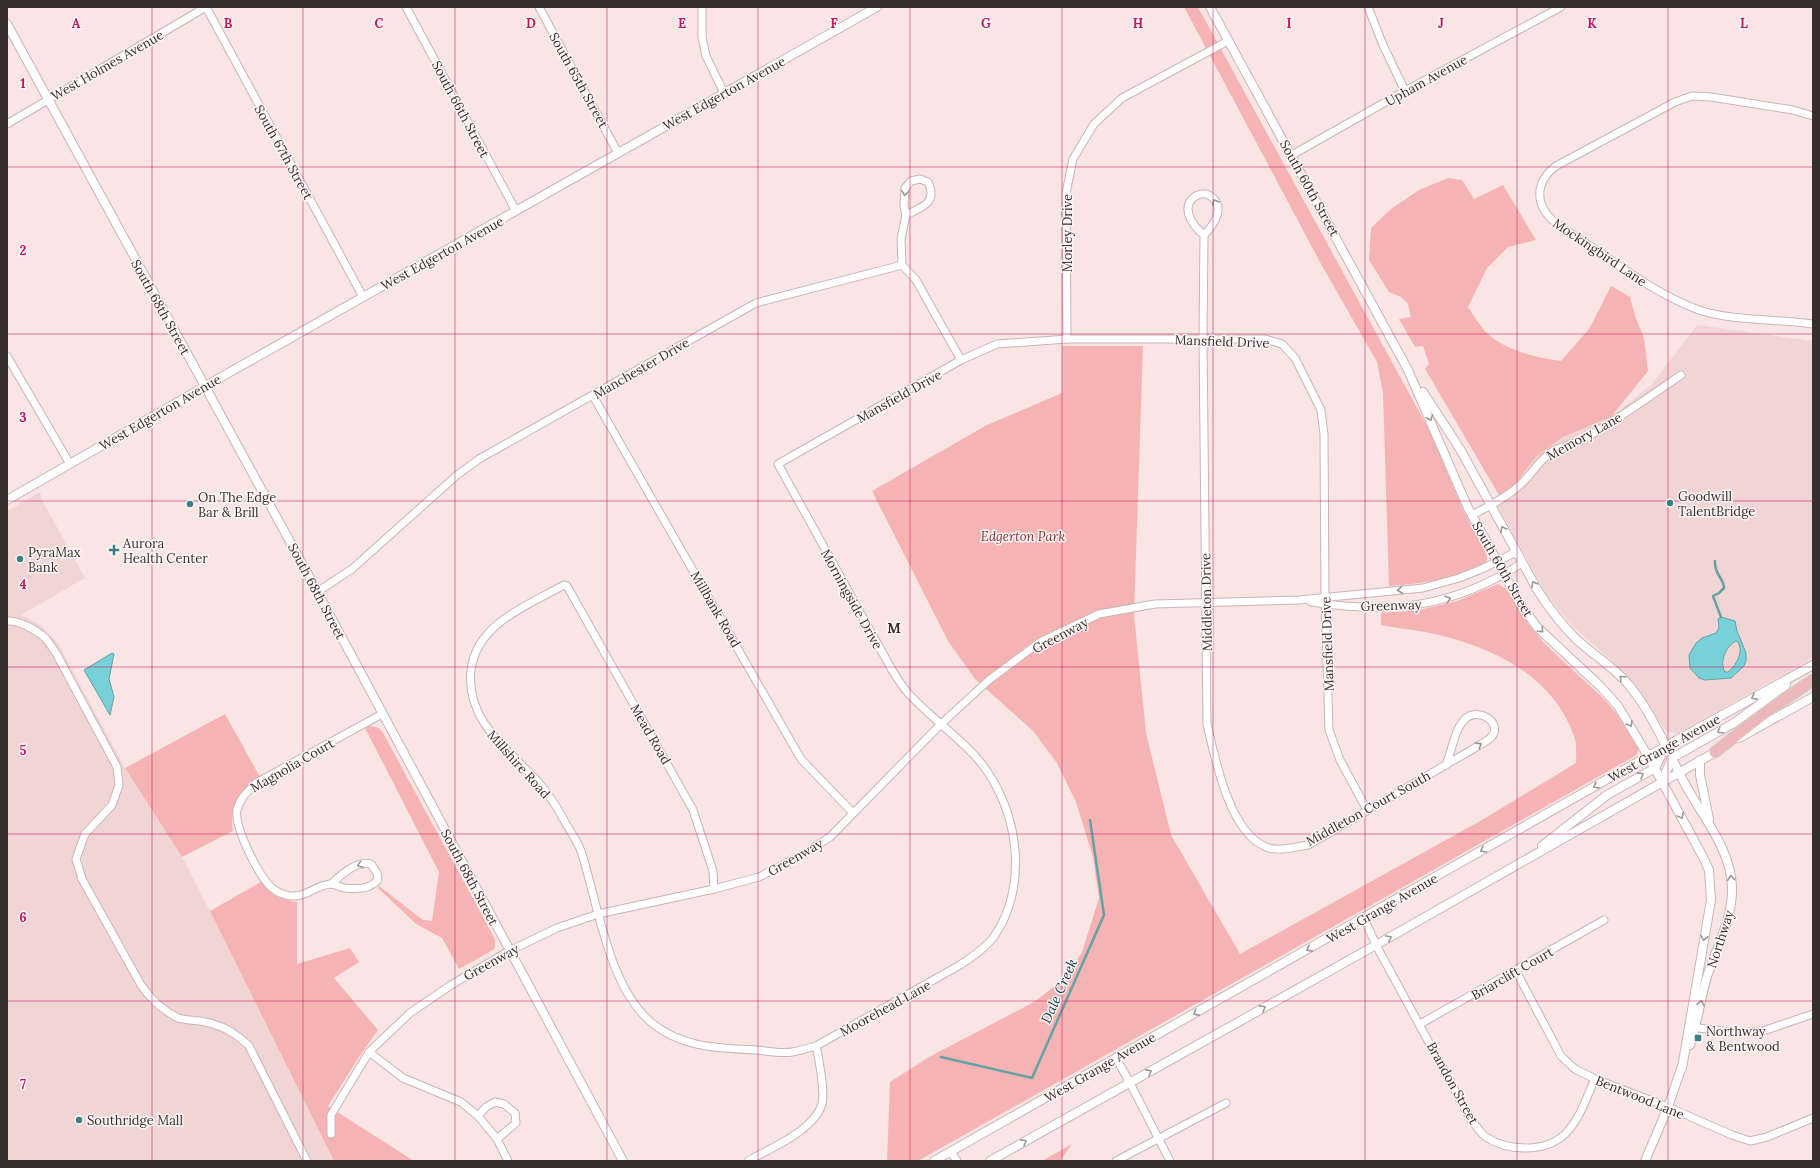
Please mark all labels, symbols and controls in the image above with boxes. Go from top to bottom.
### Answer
text: A [72,15,81,32]
text: B [224,15,233,32]
text: C [375,15,384,32]
text: D [526,15,536,32]
text: E [678,15,686,32]
text: F [830,15,838,32]
text: G [981,15,991,32]
text: H [1133,15,1143,32]
text: I [1286,15,1292,32]
text: J [1438,15,1444,32]
text: K [1587,15,1597,32]
text: L [1740,15,1748,32]
street label: West Holmes Avenue [48,26,167,105]
street label: South 65th Street [545,29,612,131]
street label: Upham Avenue [1382,51,1470,110]
street label: West Edgerton Avenue [660,53,789,134]
street label: South 66th Street [428,58,493,161]
text: 1 [20,75,26,92]
street label: South 67th Street [251,102,317,202]
street label: South 60th Street [1276,137,1343,239]
one-way arrow [901,190,910,196]
street label: Morley Drive [1059,194,1076,272]
one-way arrow [1213,199,1220,206]
street label: West Edgerton Avenue [378,213,507,294]
street label: Mockingbird Lane [1549,215,1650,290]
text: 2 [20,242,27,259]
street label: South 68th Street [127,256,194,358]
street label: Mansfield Drive [1174,331,1270,352]
street label: Manchester Drive [590,334,692,403]
street label: Mansfield Drive [854,366,945,427]
street label: West Edgerton Avenue [96,371,224,454]
text: 3 [19,409,27,426]
street label: Memory Lane [1544,409,1625,464]
one-way arrow [1425,414,1433,422]
place label: Goodwill TalentBridge [1678,488,1755,520]
place label: On The Edge Bar & Brill [198,489,276,521]
marker: Goodwill TalentBridge [1665,498,1675,508]
marker: On The Edge Bar & Brill [185,499,195,509]
street label: South 60th Street [1468,518,1537,620]
one-way arrow [1501,526,1508,533]
park label: Edgerton Park [981,528,1065,545]
place label: Aurora Health Center [122,535,208,567]
street label: South 68th Street [284,540,349,642]
place label: PyraMax Bank [28,544,81,576]
marker: Aurora Health Center [108,544,120,556]
street label: Morningside Drive [817,546,886,652]
street label: Middleton Drive [1197,553,1216,651]
marker: PyraMax Bank [15,554,25,564]
street label: Millbank Road [687,568,744,651]
text: 4 [19,576,27,593]
one-way arrow [1532,581,1539,588]
one-way arrow [1397,586,1403,595]
one-way arrow [1445,595,1452,604]
street label: Mansfield Drive [1317,596,1338,692]
street label: Greenway [1360,596,1422,615]
street label: Greenway [1029,614,1091,657]
district label: M [887,619,901,637]
one-way arrow [1536,625,1544,633]
one-way arrow [1620,676,1627,683]
one-way arrow [1751,693,1758,700]
street label: Mead Road [626,701,675,768]
street label: West Grange Avenue [1605,711,1723,786]
one-way arrow [1625,720,1633,727]
street label: Millshire Road [483,727,554,802]
one-way arrow [1717,727,1724,734]
street label: Magnolia Court [247,735,337,796]
text: 5 [19,742,27,759]
one-way arrow [1475,743,1482,750]
street label: Middleton Court South [1303,767,1434,850]
one-way arrow [1637,773,1645,780]
one-way arrow [1593,781,1600,788]
one-way arrow [1676,812,1683,819]
street label: South 68th Street [437,826,502,928]
street label: Greenway [765,835,826,880]
one-way arrow [1480,846,1487,853]
one-way arrow [357,860,364,869]
street label: West Grange Avenue [1324,870,1441,947]
one-way arrow [1727,875,1736,881]
street label: Northway [1703,908,1738,970]
text: 6 [19,909,27,926]
one-way arrow [1384,935,1392,942]
one-way arrow [1700,935,1709,941]
street label: Greenway [461,940,522,985]
street label: Briarclift Court [1468,943,1556,1004]
one-way arrow [1306,945,1313,952]
water label: Dale Creek [1037,956,1081,1026]
street label: Moorehead Lane [837,976,934,1041]
one-way arrow [1696,1000,1705,1007]
one-way arrow [1259,1006,1266,1013]
one-way arrow [1193,1008,1200,1015]
place label: Northway & Bentwood [1706,1023,1780,1055]
street label: West Grange Avenue [1042,1029,1159,1106]
marker: Northway & Bentwood [1693,1033,1703,1043]
street label: Brandon Street [1423,1039,1482,1127]
one-way arrow [1145,1069,1153,1076]
street label: Bentwood Lane [1593,1072,1687,1123]
text: 7 [20,1076,26,1093]
place label: Southridge Mall [87,1112,183,1129]
marker: Southridge Mall [74,1115,84,1125]
one-way arrow [1020,1139,1027,1147]

